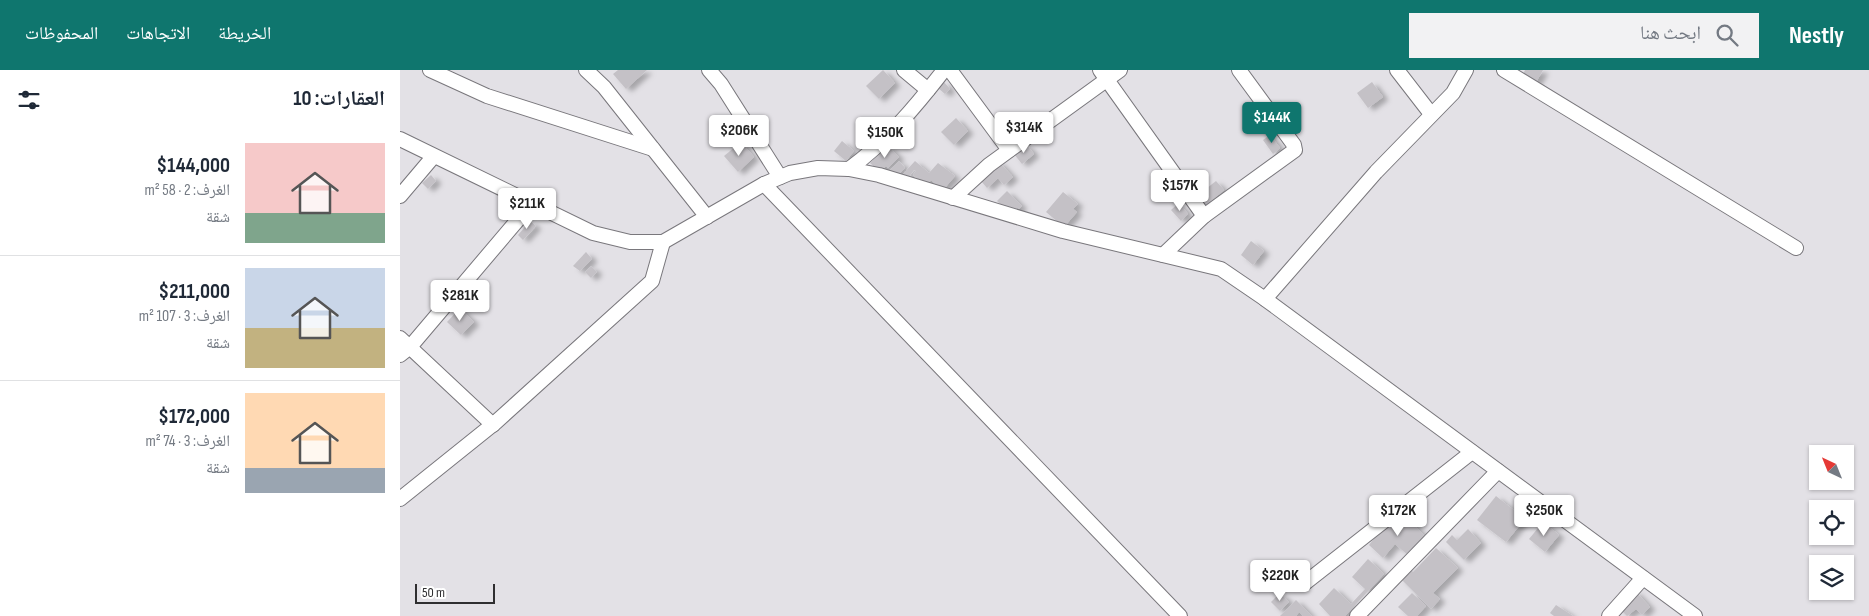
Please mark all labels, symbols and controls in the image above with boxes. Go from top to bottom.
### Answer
search box [1409,13,1759,58]
icon: search [1713,21,1741,49]
text: Nestly [1789,21,1844,50]
text: ابحث هنا [1640,22,1701,45]
text: المحفوظات [25,23,98,44]
text: الاتجاهات [126,23,190,44]
text: الخريطة [218,23,271,44]
icon: filters [15,86,43,114]
text: العقارات: 10 [293,86,385,111]
pin: $144K [1237,102,1307,144]
text: $144K [1253,108,1291,127]
pin: $314K [989,112,1059,154]
pin: $206K [704,114,774,157]
pin: $150K [850,116,920,159]
text: $314K [1005,118,1043,137]
text: $206K [720,121,758,140]
text: $150K [866,123,904,142]
text: $144,000 [157,153,230,178]
icon: home [285,163,345,223]
pin: $157K [1145,170,1215,212]
text: $157K [1162,176,1198,195]
text: الغرف: 2 · 58 m² [144,181,230,200]
pin: $211K [492,188,562,230]
text: $211K [509,194,545,213]
text: شقة [206,208,230,227]
text: $211,000 [158,279,230,304]
pin: $281K [425,280,495,322]
text: $281K [441,286,479,305]
icon: home [285,288,345,348]
text: الغرف: 3 · 107 m² [139,307,230,326]
text: شقة [206,334,230,353]
text: $172,000 [158,404,230,429]
icon: home [285,413,345,473]
text: الغرف: 3 · 74 m² [146,432,230,451]
north arrow [1809,445,1854,490]
map controls [1809,445,1854,600]
text: شقة [206,459,230,478]
pin: $172K [1363,494,1433,537]
pin: $250K [1509,494,1579,537]
button: locate [1809,500,1854,545]
text: $172K [1380,501,1416,520]
text: $250K [1525,501,1563,520]
button: layers [1809,555,1854,600]
pin: $220K [1245,560,1315,602]
text: $220K [1261,566,1299,585]
scale bar [415,581,495,604]
text: 50 m [422,584,445,601]

